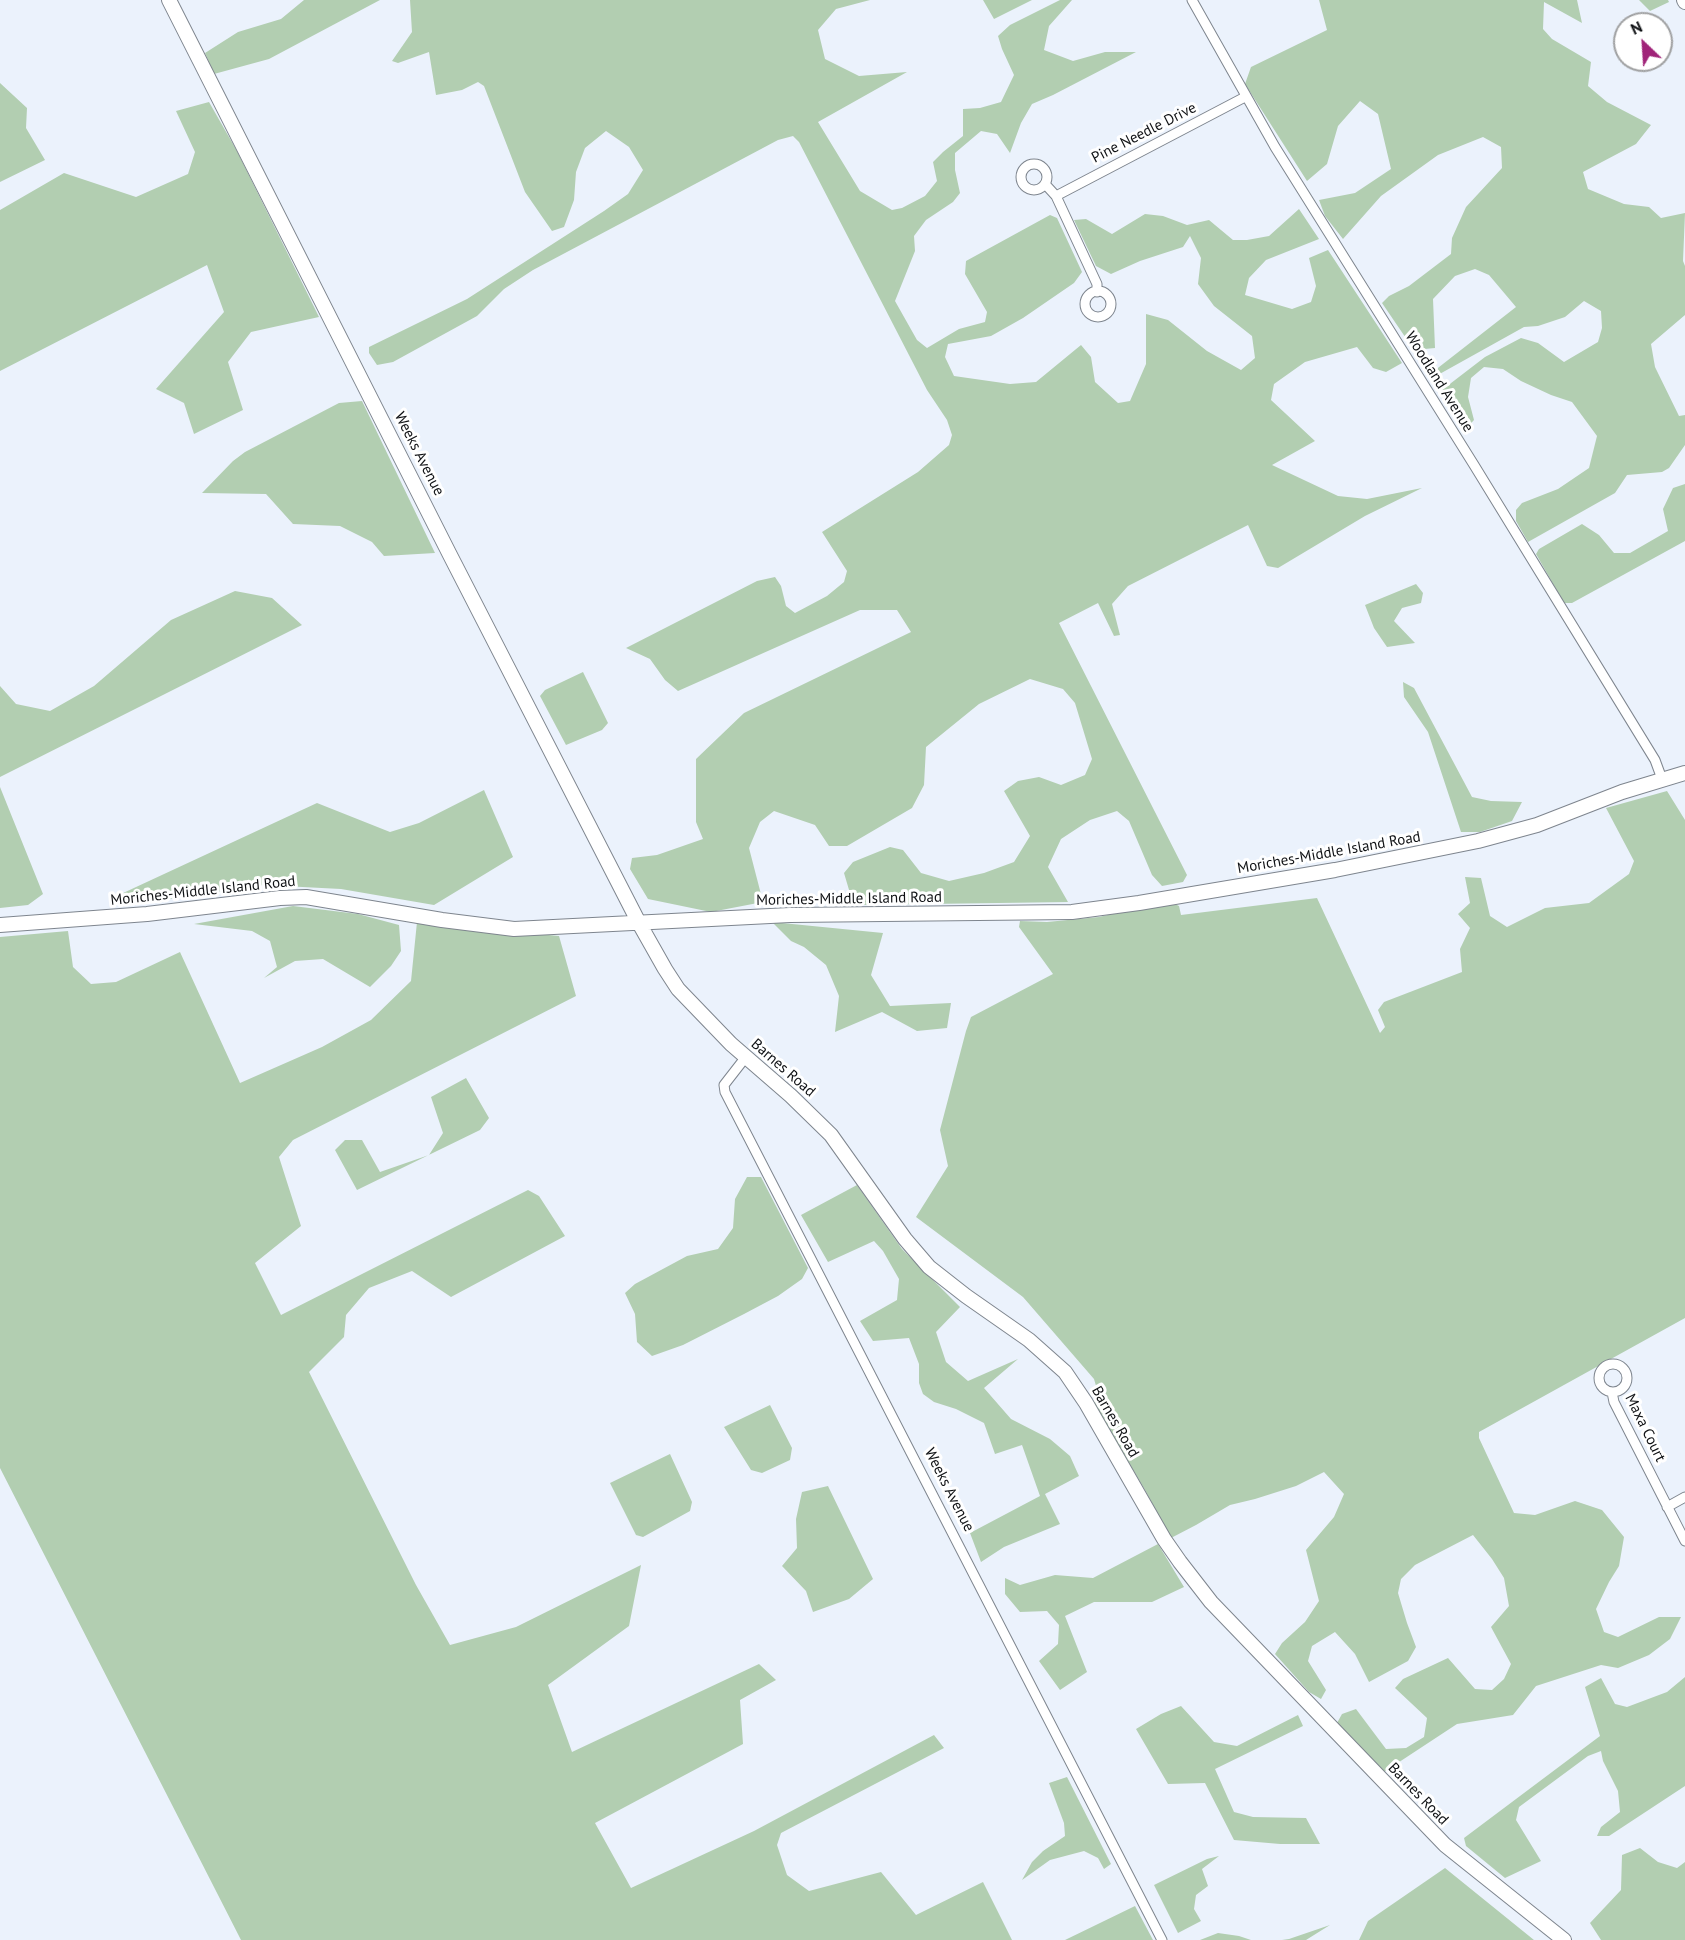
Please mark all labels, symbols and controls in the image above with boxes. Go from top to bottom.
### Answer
north arrow [1613,12,1673,72]
text: N [1627,16,1645,39]
street label: Pine Needle Drive [1089,99,1199,167]
street label: Woodland Avenue [1401,329,1477,435]
street label: Weeks Avenue [390,409,448,499]
street label: Moriches-Middle Island Road [1236,828,1422,878]
street label: Moriches-Middle Island Road [110,872,296,910]
street label: Moriches-Middle Island Road [756,888,942,910]
street label: Barnes Road [747,1035,819,1101]
street label: Barnes Road [1087,1383,1143,1461]
street label: Maxa Court [1621,1391,1669,1465]
street label: Weeks Avenue [920,1445,978,1535]
street label: Barnes Road [1384,1759,1452,1829]

